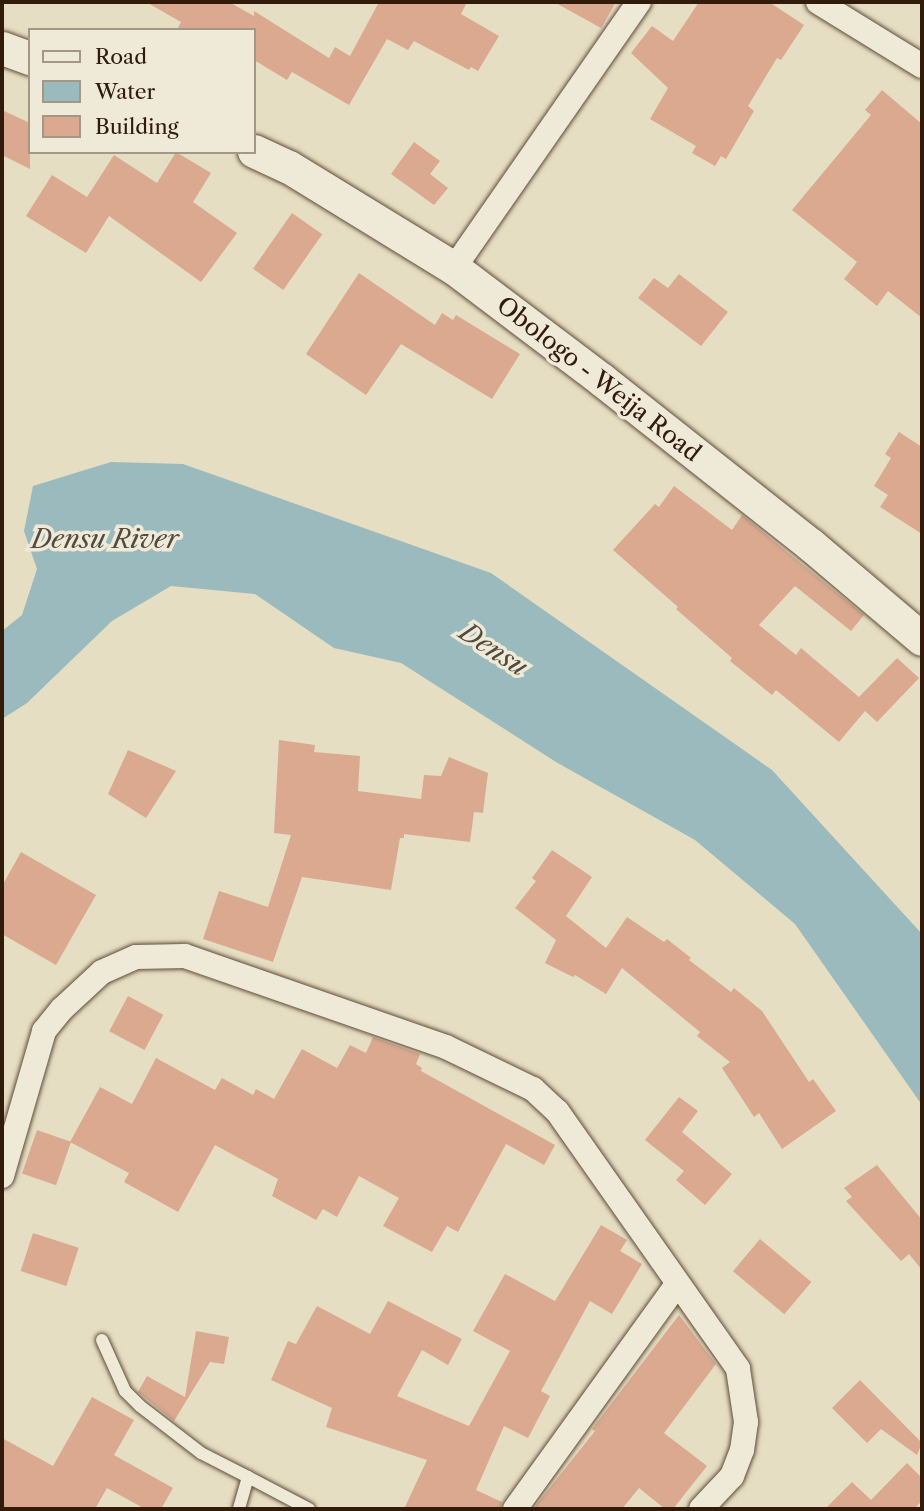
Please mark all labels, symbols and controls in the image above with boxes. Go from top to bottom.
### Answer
legend [28,28,256,154]
text: Road [95,44,147,69]
text: Water [95,79,155,104]
text: Building [95,114,179,139]
street label: Obologo - Weija Road [491,290,707,468]
water label: Densu River [31,524,179,556]
water label: Densu [453,617,533,683]

